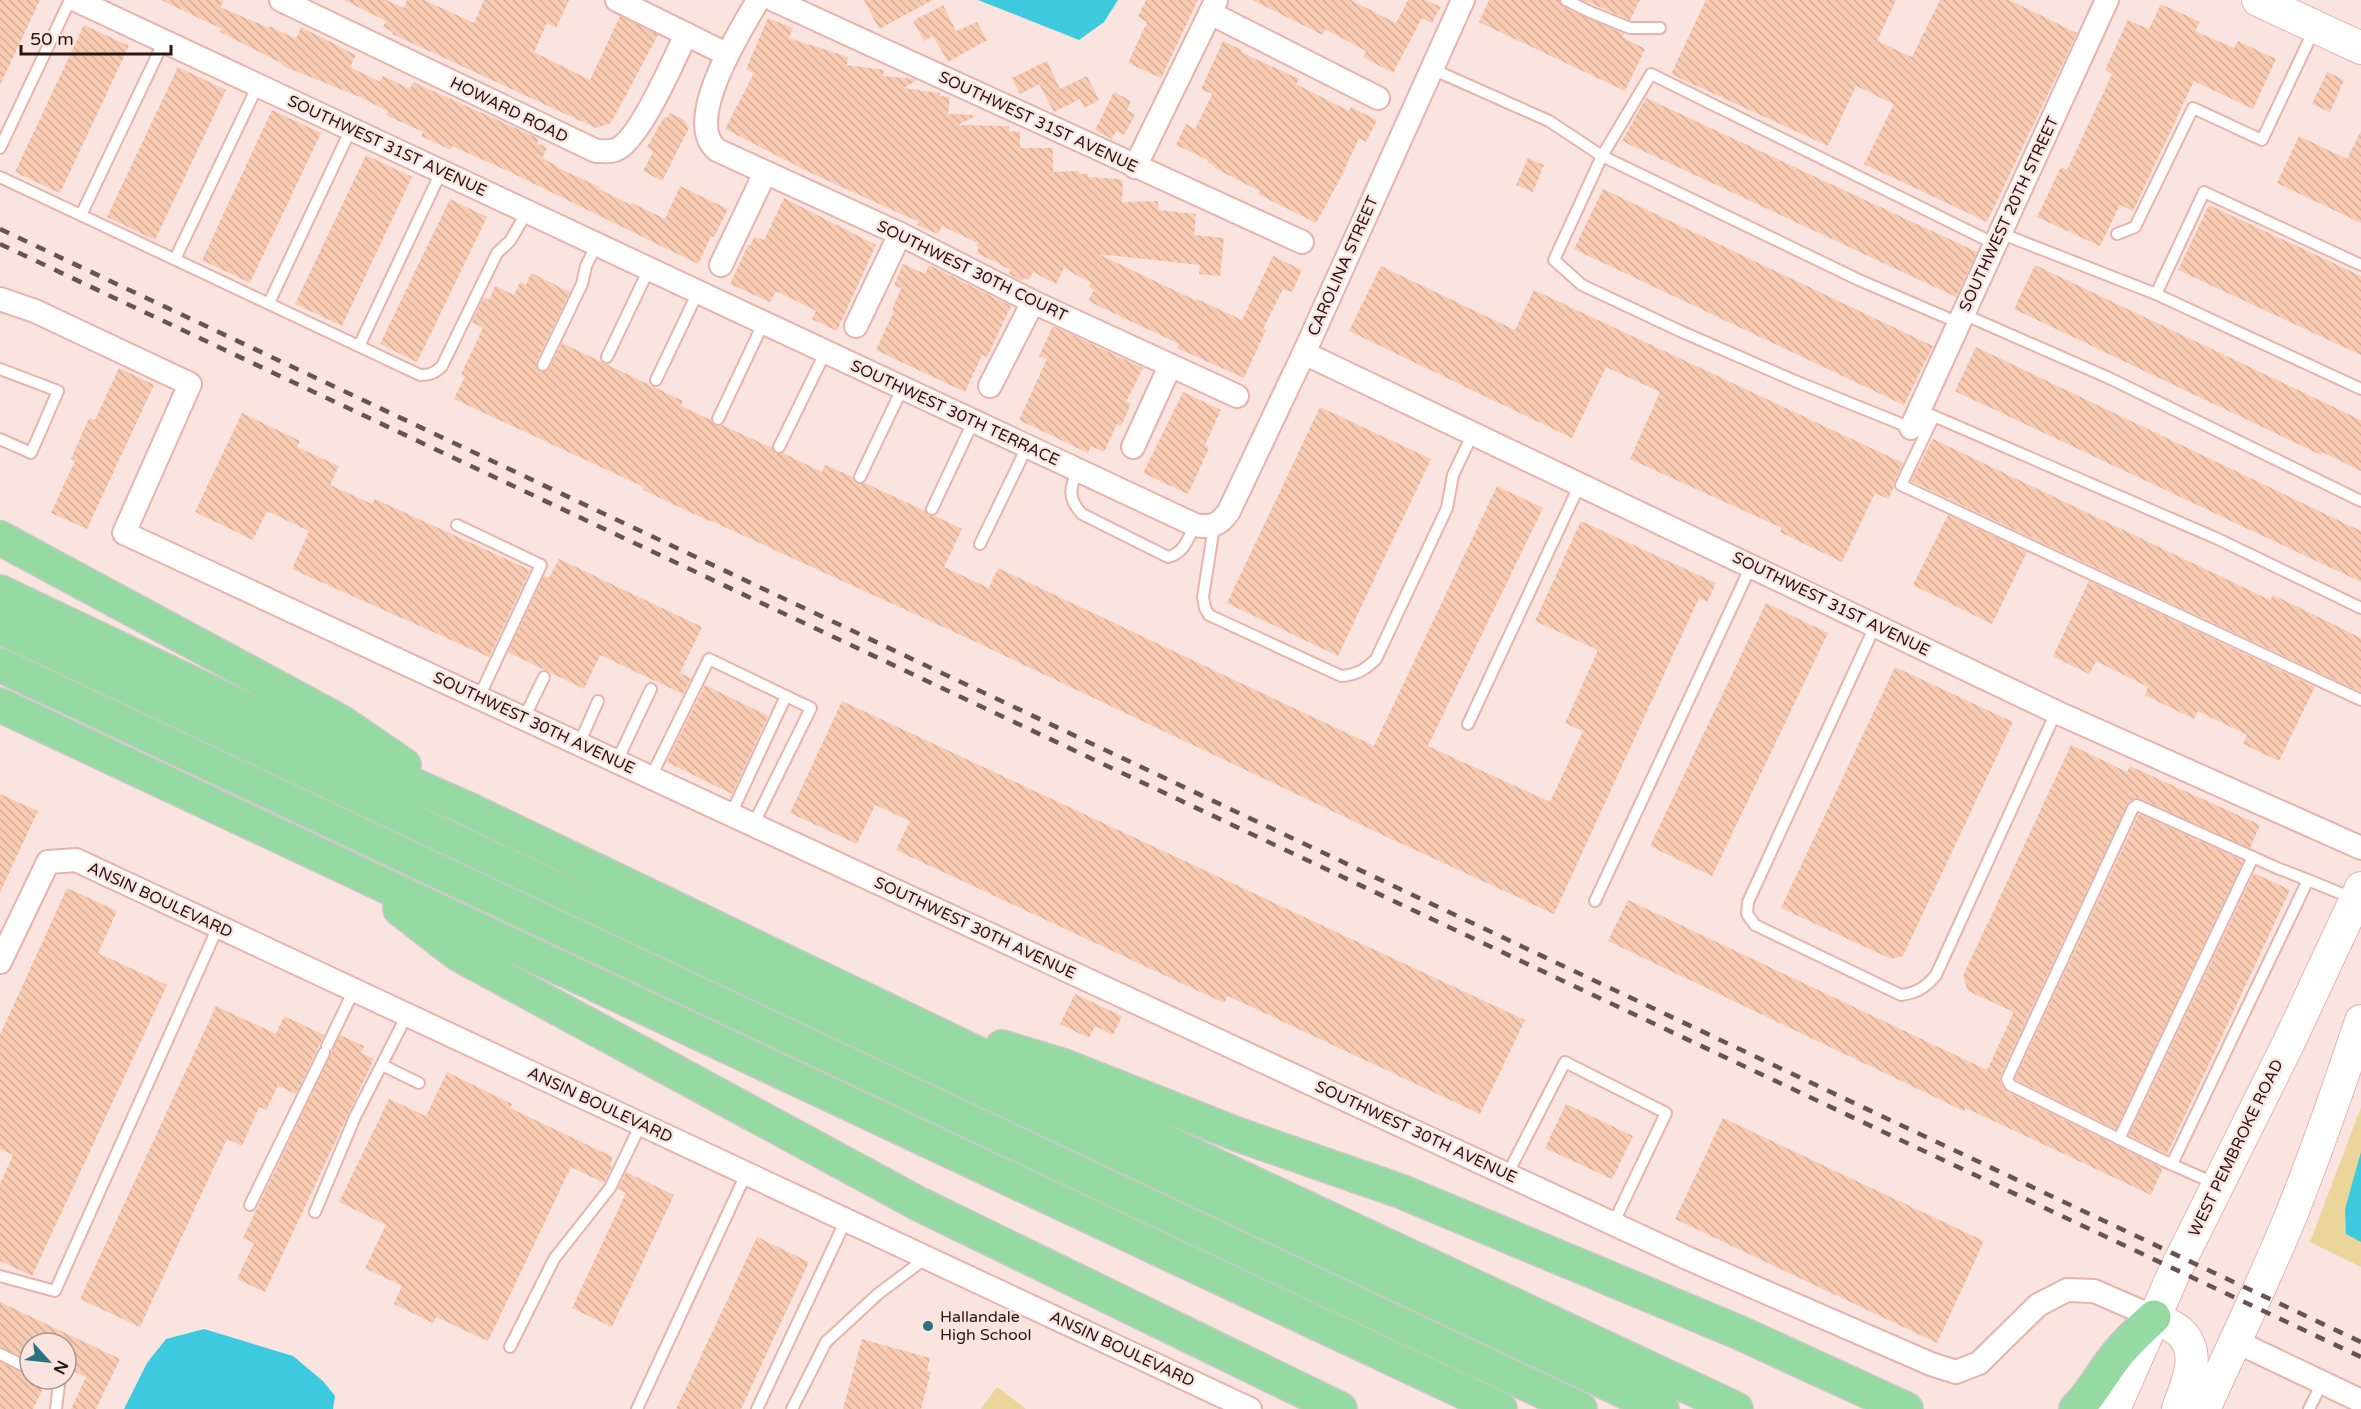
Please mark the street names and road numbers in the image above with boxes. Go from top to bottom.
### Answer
street label: SOUTHWEST 31ST AVENUE [935,67,1141,177]
street label: HOWARD ROAD [447,73,571,147]
street label: SOUTHWEST 31ST AVENUE [284,91,490,201]
street label: SOUTHWEST 20TH STREET [1955,113,2063,315]
street label: CAROLINA STREET [1303,193,1383,339]
street label: SOUTHWEST 30TH COURT [873,216,1071,326]
street label: SOUTHWEST 30TH TERRACE [847,356,1063,470]
street label: SOUTHWEST 31ST AVENUE [1729,547,1933,661]
street label: SOUTHWEST 30TH AVENUE [430,667,638,779]
street label: ANSIN BOULEVARD [84,858,236,942]
street label: SOUTHWEST 30TH AVENUE [871,872,1079,984]
street label: WEST PEMBROKE ROAD [2184,1056,2288,1240]
street label: ANSIN BOULEVARD [524,1063,676,1147]
street label: SOUTHWEST 30TH AVENUE [1312,1076,1520,1188]
street label: ANSIN BOULEVARD [1046,1307,1198,1391]

